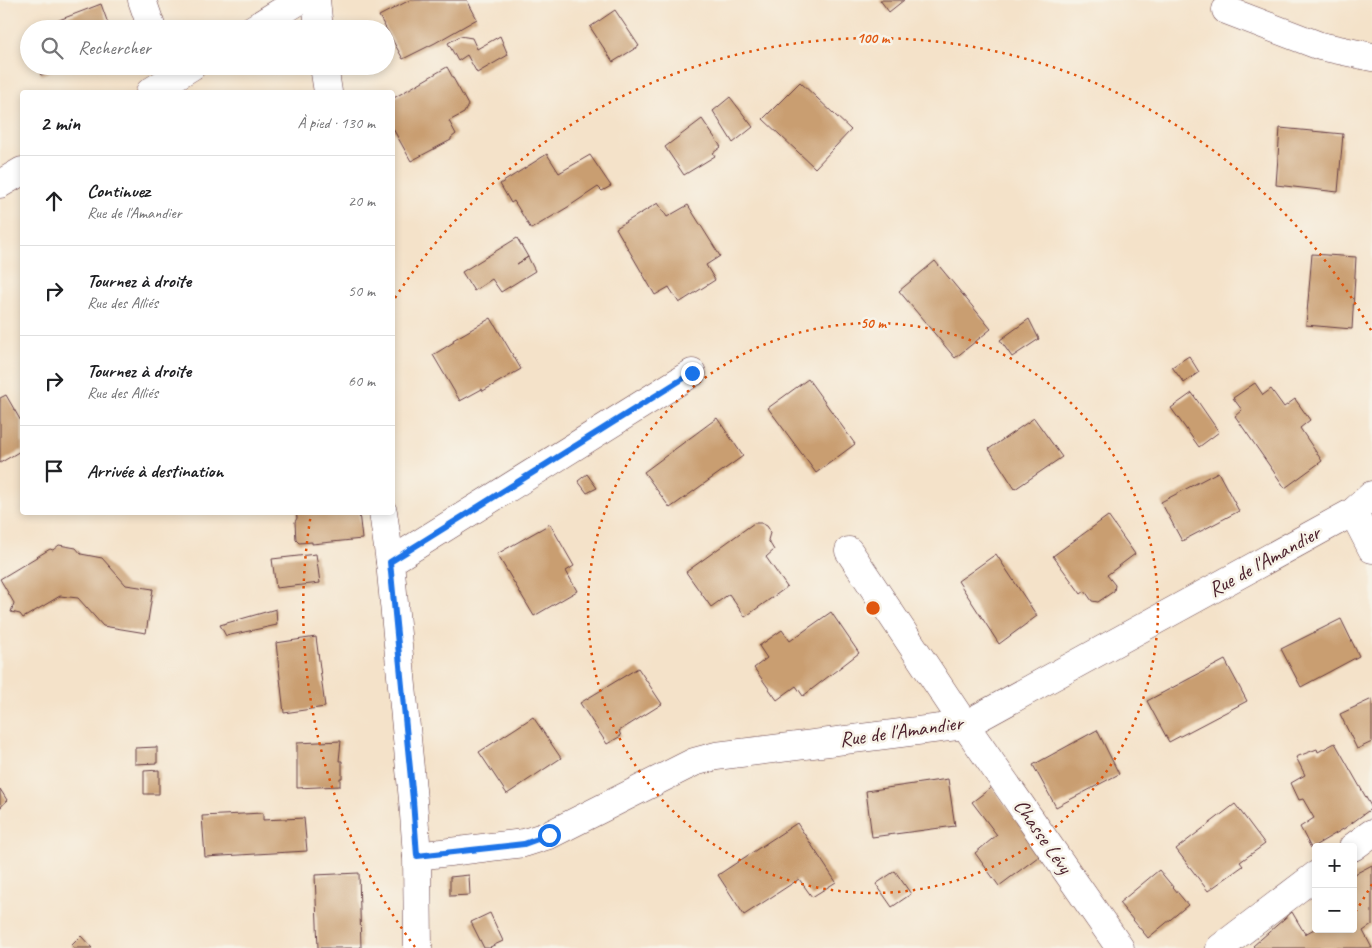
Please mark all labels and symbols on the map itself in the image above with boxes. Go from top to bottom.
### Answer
text: 100 m [857,29,891,48]
text: 50 m [860,314,887,333]
route end [681,362,704,385]
street label: Rue de l'Amandier [1203,518,1327,602]
centre of rings [864,599,882,617]
street label: Rue de l'Amandier [838,709,967,753]
street label: Chasse Lévy [1008,794,1079,880]
route start [538,824,561,847]

